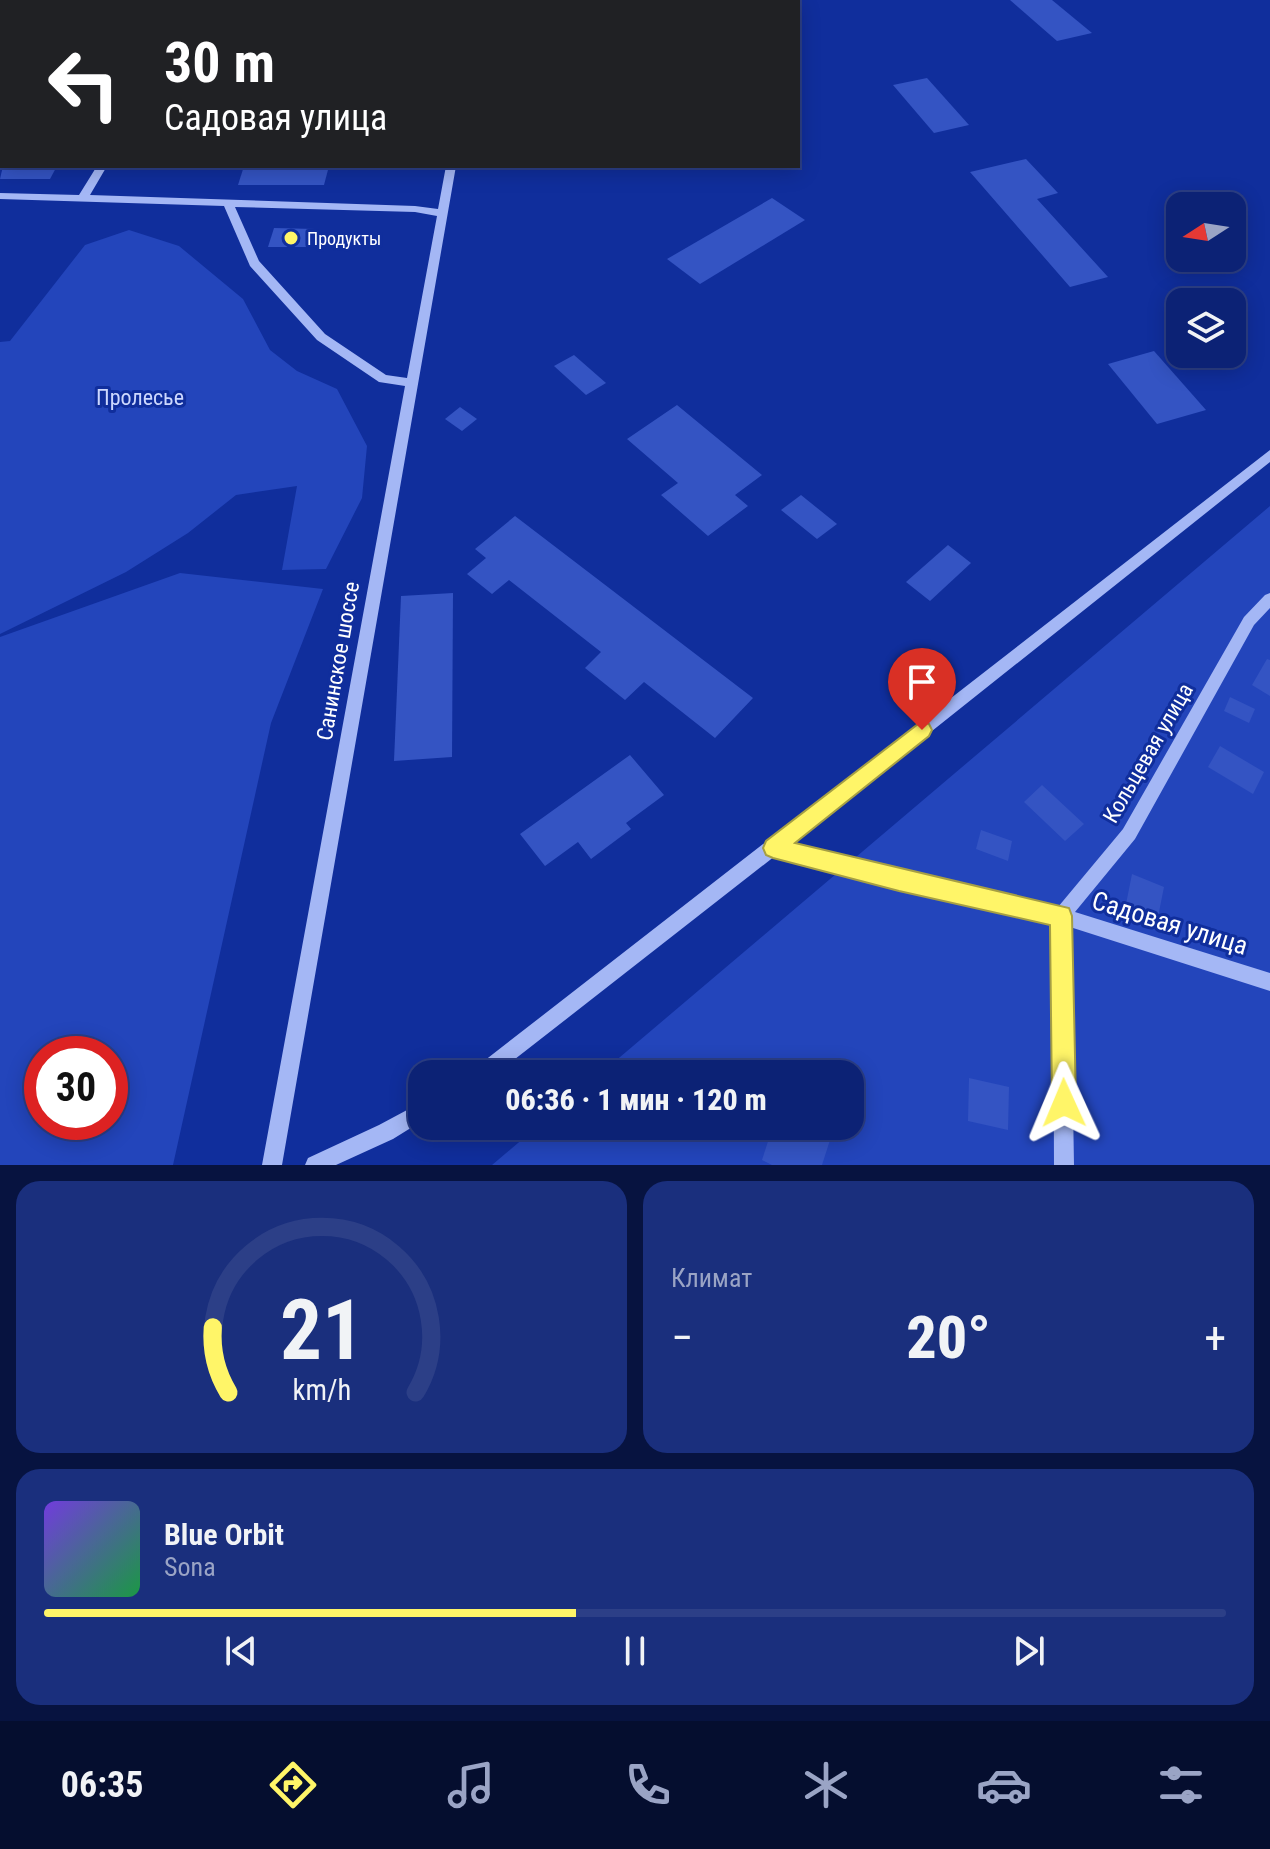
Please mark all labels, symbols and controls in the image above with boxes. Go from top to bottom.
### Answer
text: 30 m [164,30,275,96]
icon: left [32,32,136,136]
text: Садовая улица [164,97,387,139]
north arrow [1166,192,1246,272]
map controls [1166,192,1246,368]
place label: Продукты [307,228,381,249]
marker: Продукты [282,229,300,247]
button: layers [1166,288,1246,368]
park label: Пролесье [96,385,184,410]
street label: Санинское шоссе [312,580,364,742]
pin [888,648,956,730]
icon: arrive [900,660,944,704]
street label: Кольцевая улица [1098,679,1198,827]
street label: Садовая улица [1089,885,1251,961]
speed limit sign: 30 [24,1036,128,1140]
position arrow [1022,1061,1106,1145]
text: 06:36 · 1 мин · 120 m [505,1082,767,1117]
text: Климат [671,1263,752,1293]
text: 21 [279,1282,364,1379]
text: 20° [906,1302,991,1373]
text: − [671,1312,693,1364]
text: + [1204,1312,1226,1364]
text: km/h [292,1373,351,1407]
text: Blue Orbit [164,1517,284,1552]
text: Sona [164,1552,216,1582]
icon: previous [219,1629,263,1673]
icon: pause [613,1629,657,1673]
icon: next [1007,1629,1051,1673]
icon: directions [265,1757,321,1813]
icon: music [443,1757,499,1813]
icon: phone [620,1757,676,1813]
icon: climate [798,1757,854,1813]
icon: car [976,1757,1032,1813]
icon: filters [1153,1757,1209,1813]
text: 06:35 [61,1764,143,1806]

